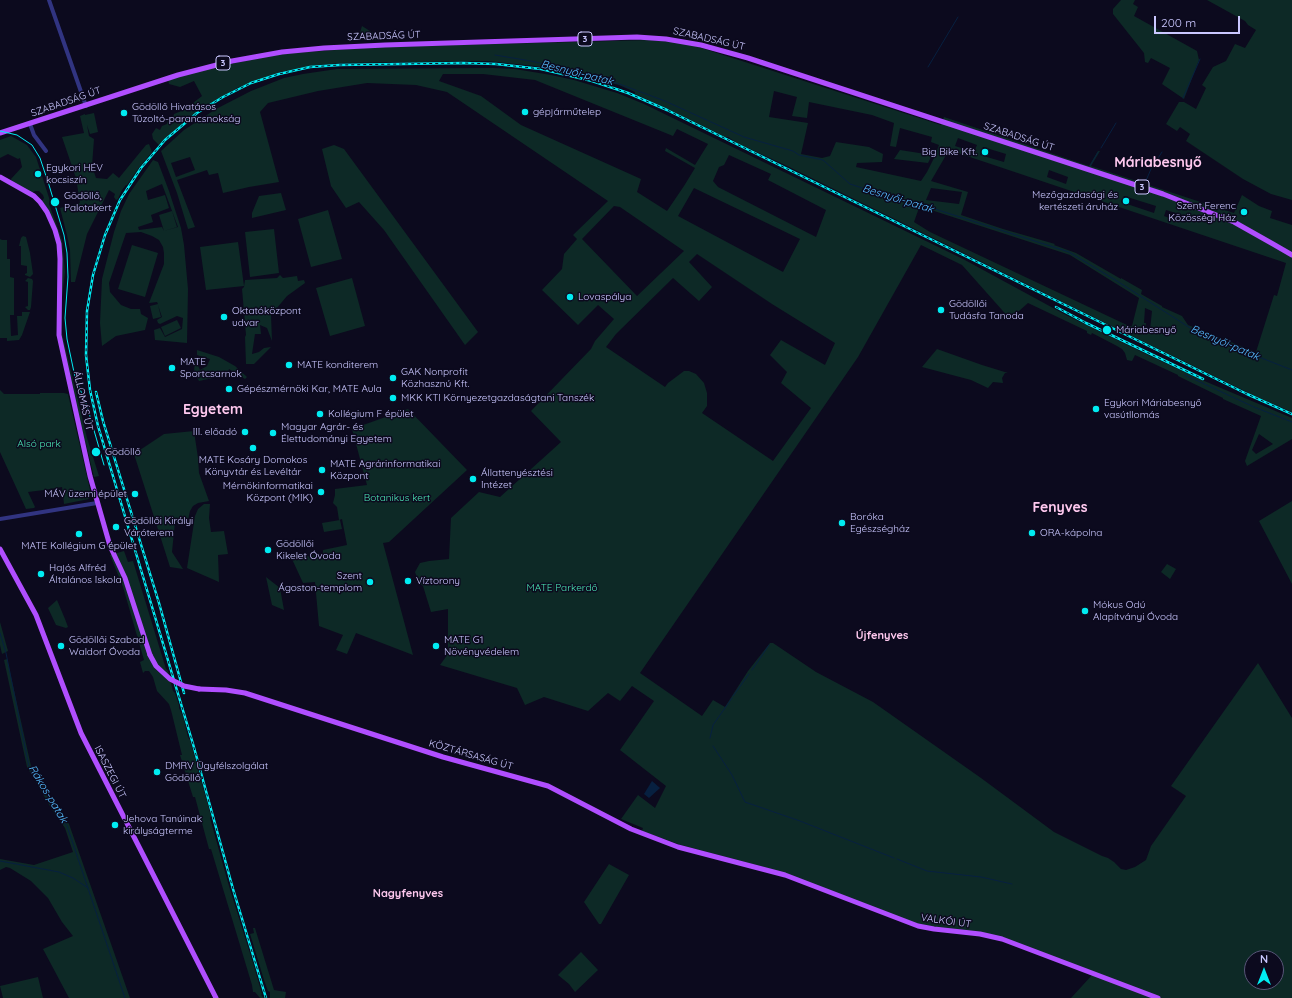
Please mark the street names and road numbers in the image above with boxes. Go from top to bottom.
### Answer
street label: SZABADSÁG ÚT [672,25,746,53]
street label: SZABADSÁG ÚT [347,29,421,43]
road number: 3 [578,32,592,46]
road number: 3 [216,56,230,70]
street label: SZABADSÁG ÚT [29,84,103,120]
street label: SZABADSÁG ÚT [982,120,1056,154]
road number: 3 [1135,180,1149,194]
street label: ÁLLOMÁS ÚT [71,370,95,432]
street label: KÖZTÁRSASÁG ÚT [427,737,515,773]
street label: ISASZEGI ÚT [92,744,128,800]
street label: VALKÓI ÚT [920,912,972,930]

